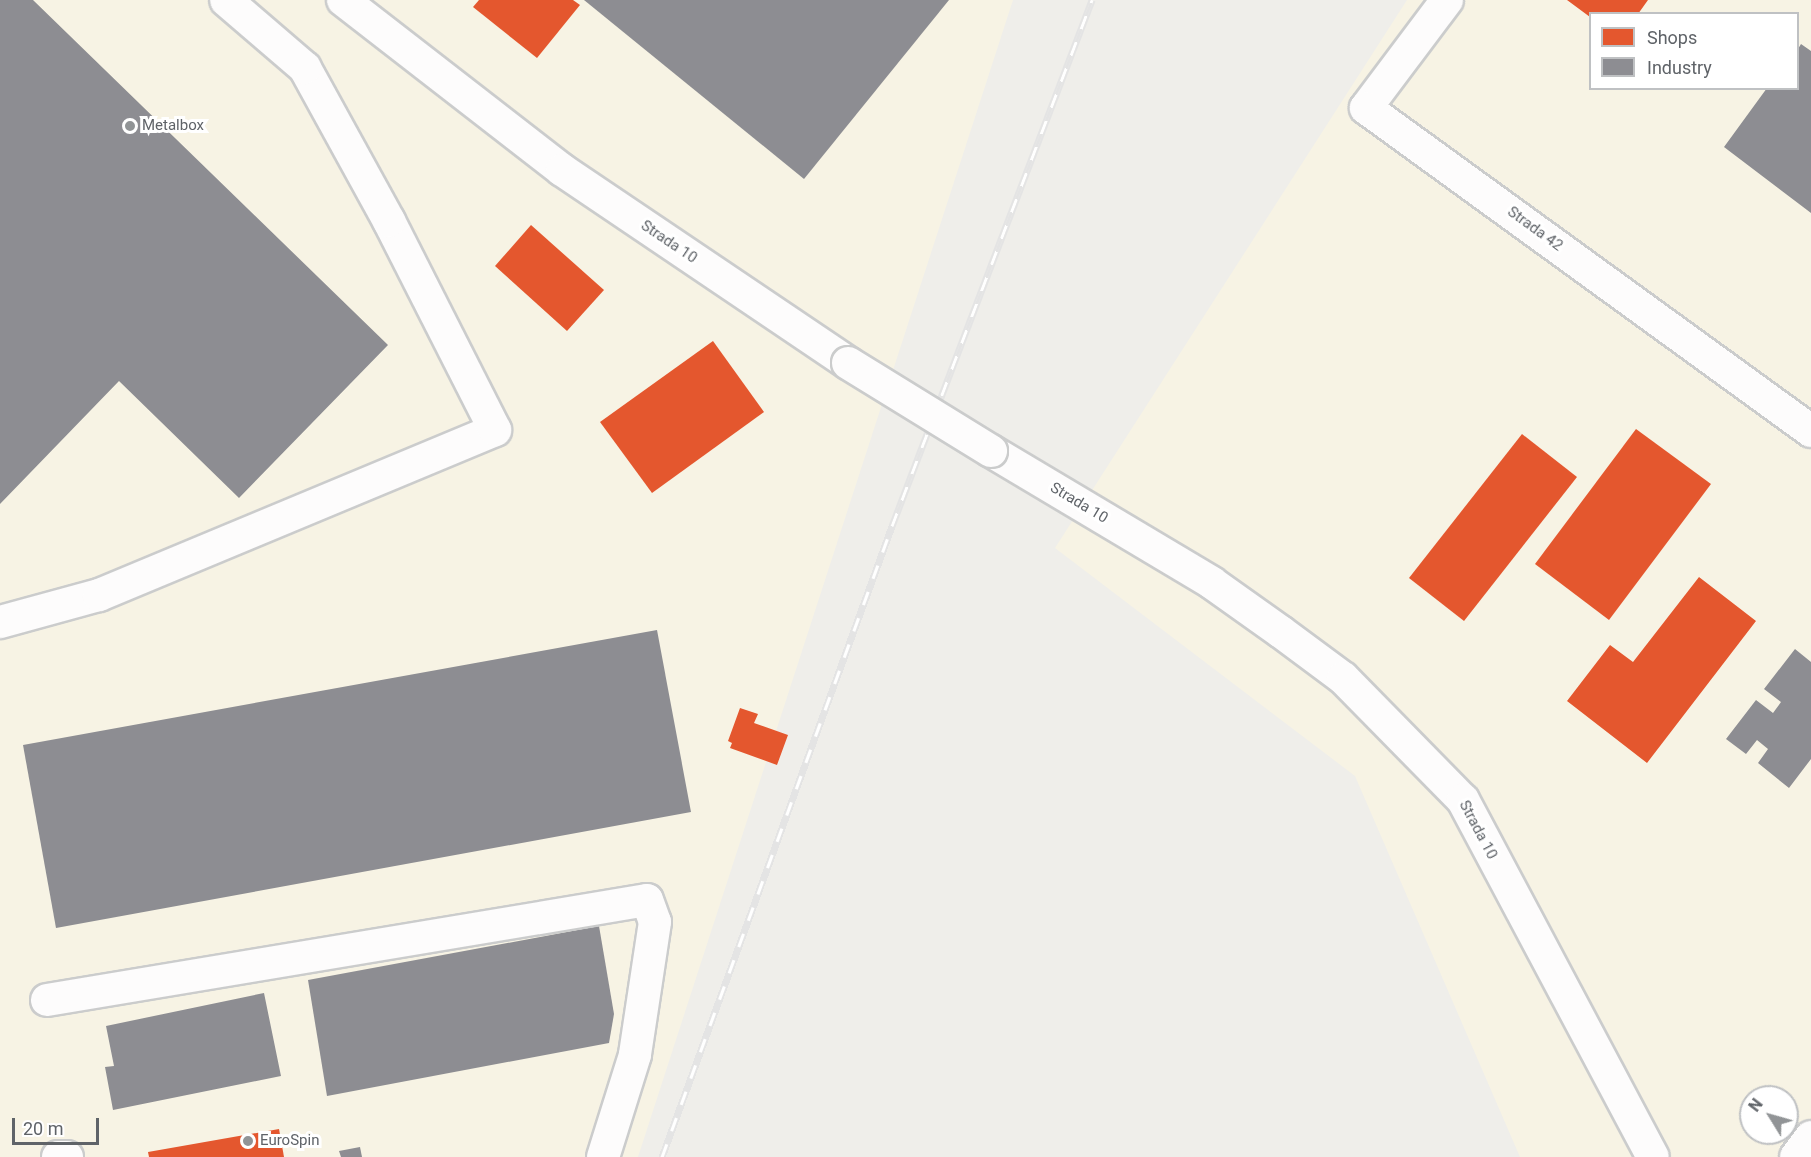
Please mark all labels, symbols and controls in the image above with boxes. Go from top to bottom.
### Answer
legend [1589,12,1799,90]
text: Shops [1647,27,1697,48]
text: Industry [1647,57,1712,78]
place label: Metalbox [142,117,204,135]
marker: Metalbox [123,119,137,133]
street label: Strada 42 [1504,203,1566,255]
street label: Strada 10 [637,217,701,267]
street label: Strada 10 [1047,479,1111,527]
street label: Strada 10 [1455,798,1501,862]
north arrow [1739,1085,1799,1145]
text: N [1745,1095,1767,1115]
scale bar [15,1106,102,1144]
text: 20 m [23,1118,63,1139]
place label: EuroSpin [260,1132,319,1150]
marker: EuroSpin [241,1134,255,1148]

